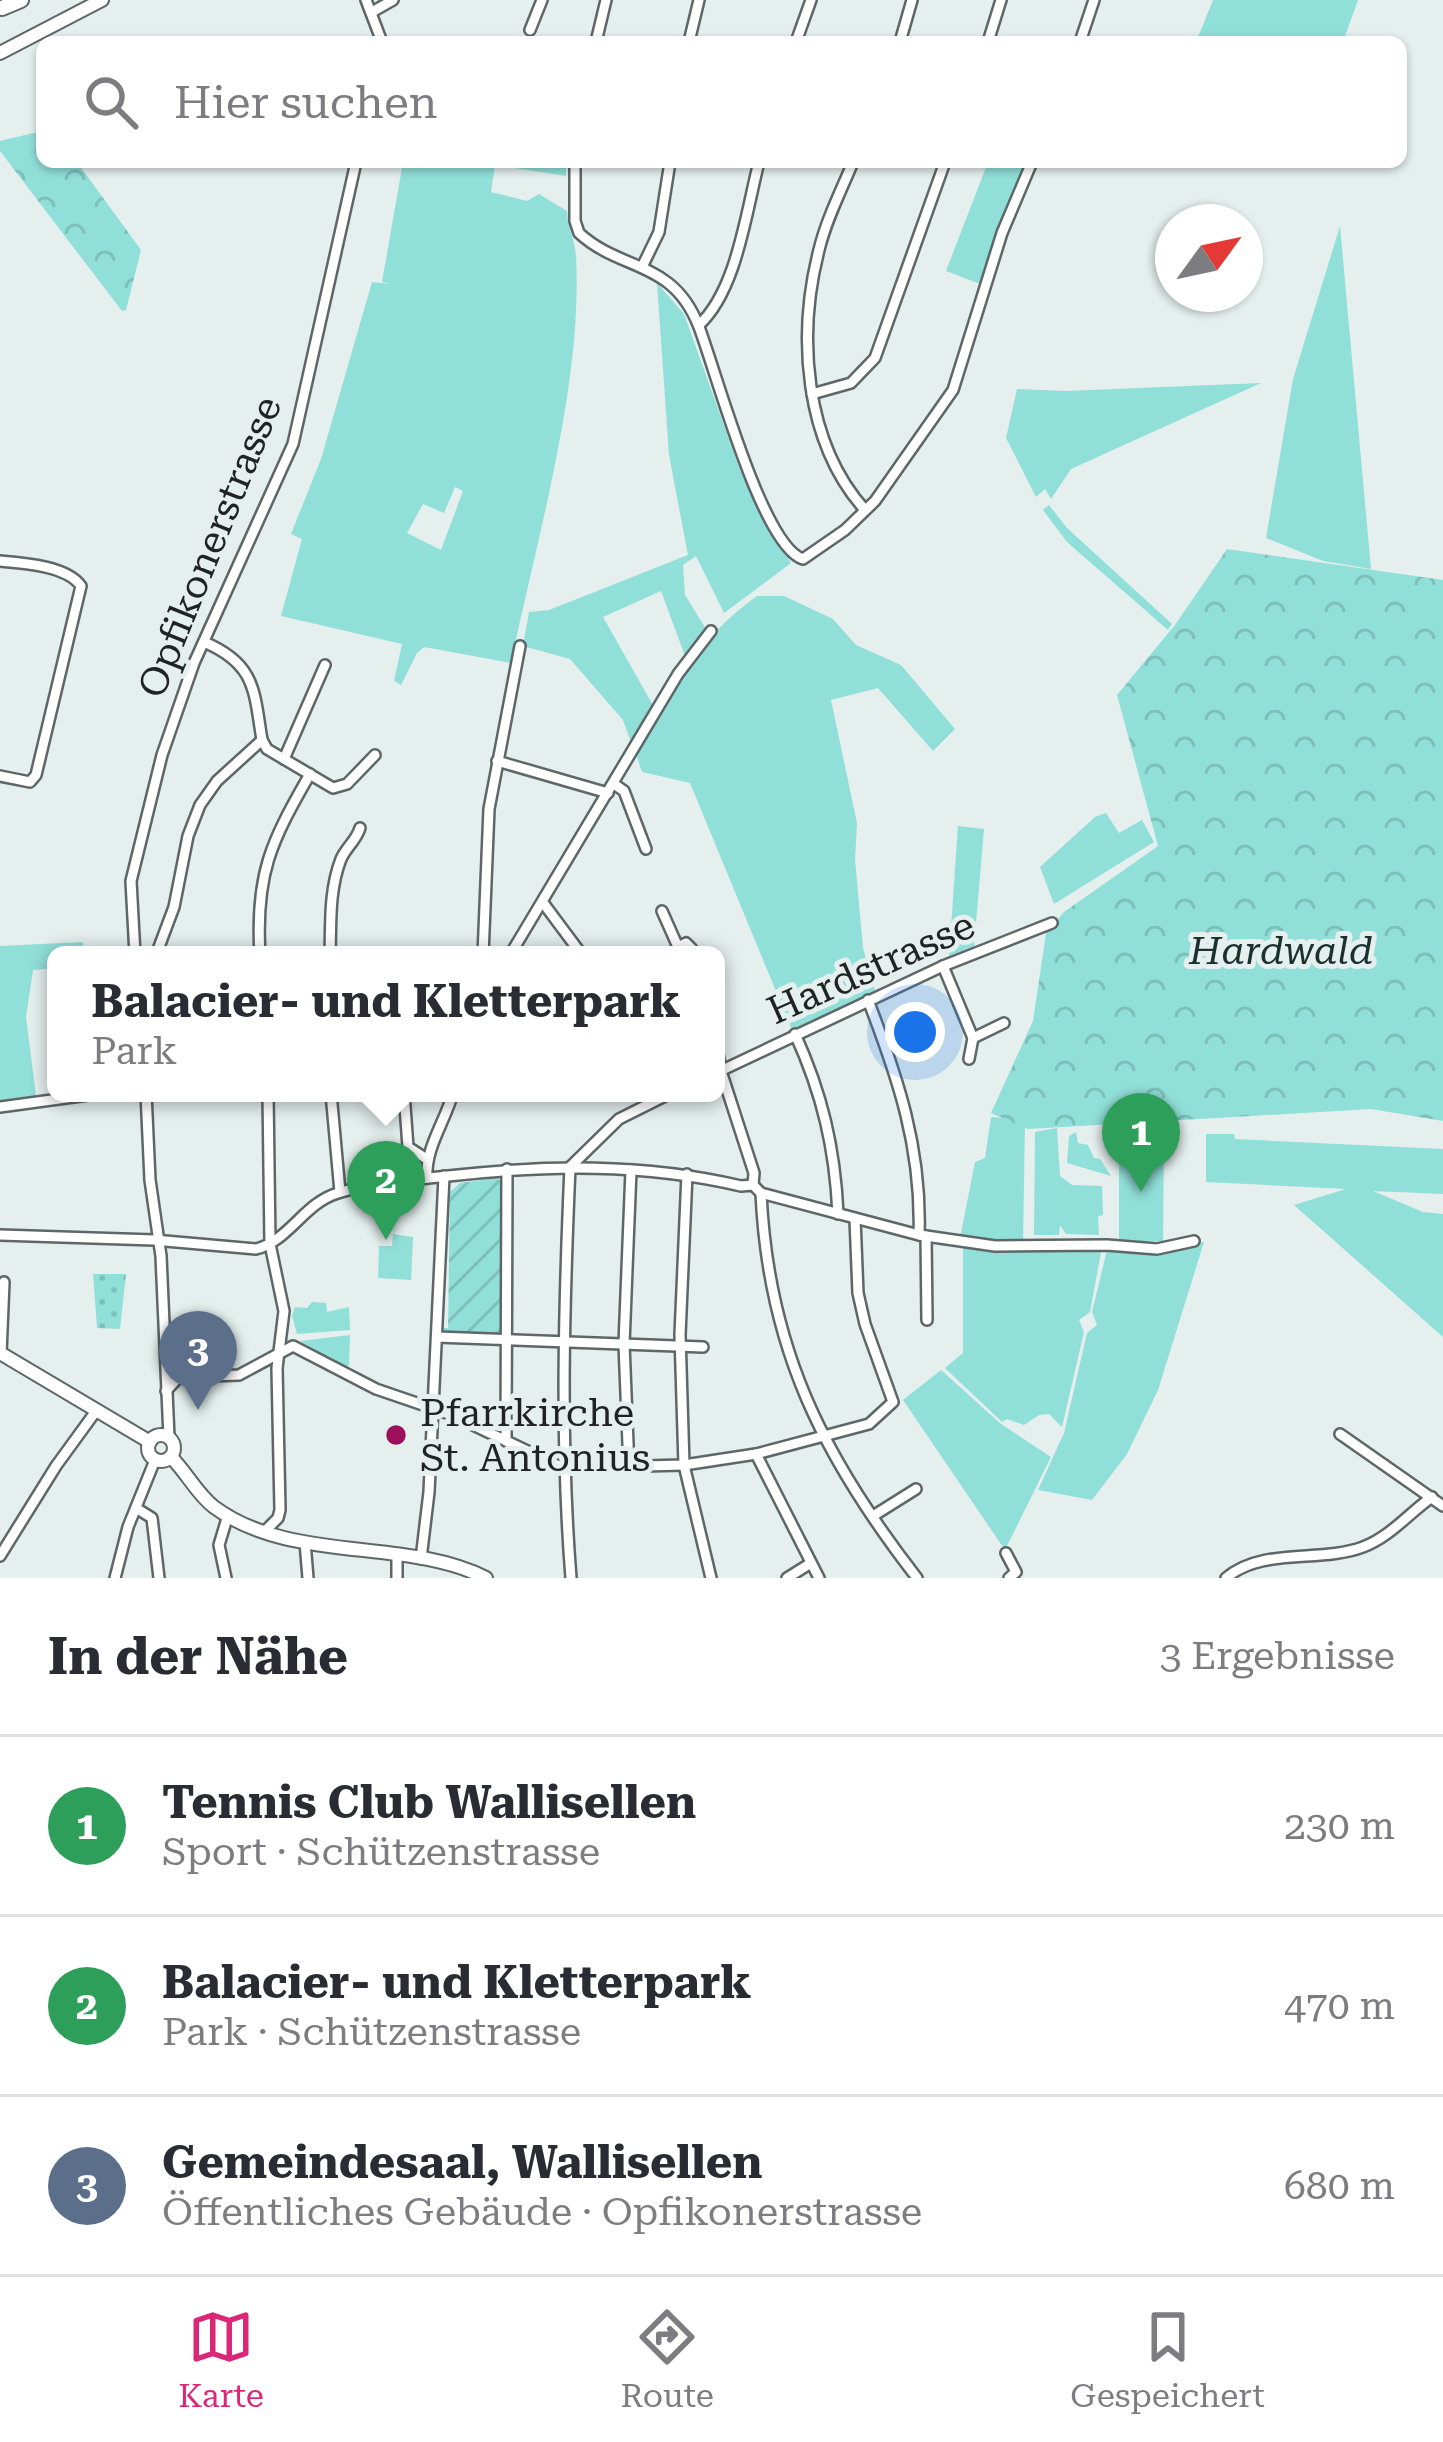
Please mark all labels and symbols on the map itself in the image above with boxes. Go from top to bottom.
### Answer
north arrow [1155,204,1263,312]
street label: Opfikonerstrasse [129,390,291,704]
street label: Hardstrasse [760,902,982,1034]
park label: Hardwald [1188,928,1373,974]
your location [885,1002,945,1062]
pin: 1 [1102,1093,1180,1192]
pin: 2 [347,1141,425,1240]
pin: 3 [159,1311,237,1410]
place label: Pfarrkirche St. Antonius [420,1390,650,1481]
marker: Pfarrkirche St. Antonius [383,1422,409,1448]

